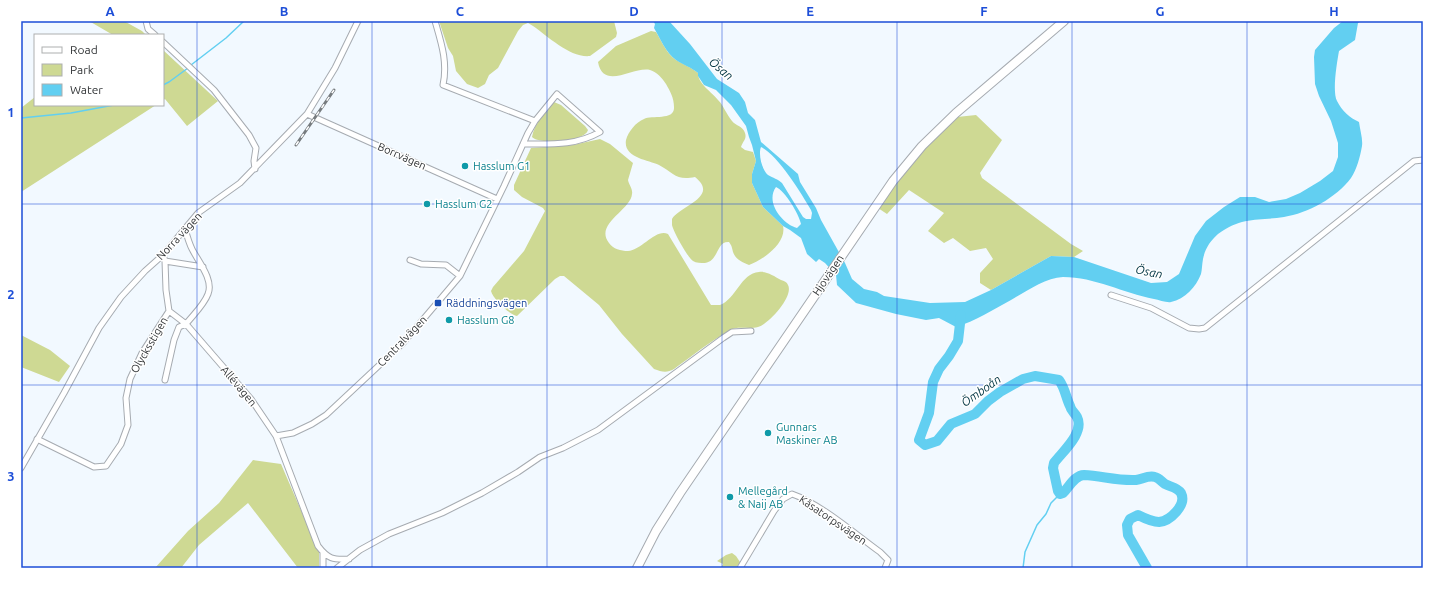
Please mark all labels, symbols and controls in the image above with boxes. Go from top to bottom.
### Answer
text: A [105,4,115,18]
text: B [280,4,289,18]
text: C [456,4,465,18]
text: D [629,4,639,18]
text: E [806,4,814,18]
text: F [980,4,988,18]
text: G [1156,4,1165,18]
text: H [1329,4,1339,18]
legend [34,34,164,106]
text: Road [70,43,98,56]
water label: Ösan [707,55,736,82]
text: Park [70,63,94,76]
text: Water [70,83,103,96]
text: 1 [7,105,15,119]
street label: Borrvägen [376,140,428,172]
place label: Hasslum G1 [473,160,531,172]
marker: Hasslum G1 [460,161,470,171]
place label: Hasslum G2 [435,198,493,210]
marker: Hasslum G2 [422,199,432,209]
street label: Norra vägen [154,210,204,262]
street label: Hjovägen [810,252,846,298]
water label: Ösan [1134,262,1164,281]
text: 2 [7,287,15,301]
place label: Räddningsvägen [446,297,527,309]
marker: Räddningsvägen [433,298,443,308]
street label: Centralvägen [375,313,429,369]
place label: Hasslum G8 [457,314,515,326]
street label: Olycksstigen [128,315,170,375]
marker: Hasslum G8 [444,315,454,325]
street label: Allévägen [219,363,259,409]
water label: Ömboån [958,372,1003,409]
place label: Gunnars Maskiner AB [776,421,837,446]
marker: Gunnars Maskiner AB [763,428,773,438]
text: 3 [7,469,15,483]
place label: Mellegård & Naij AB [738,485,788,510]
marker: Mellegård & Naij AB [725,492,735,502]
street label: Kåsatorpsvägen [797,493,869,547]

